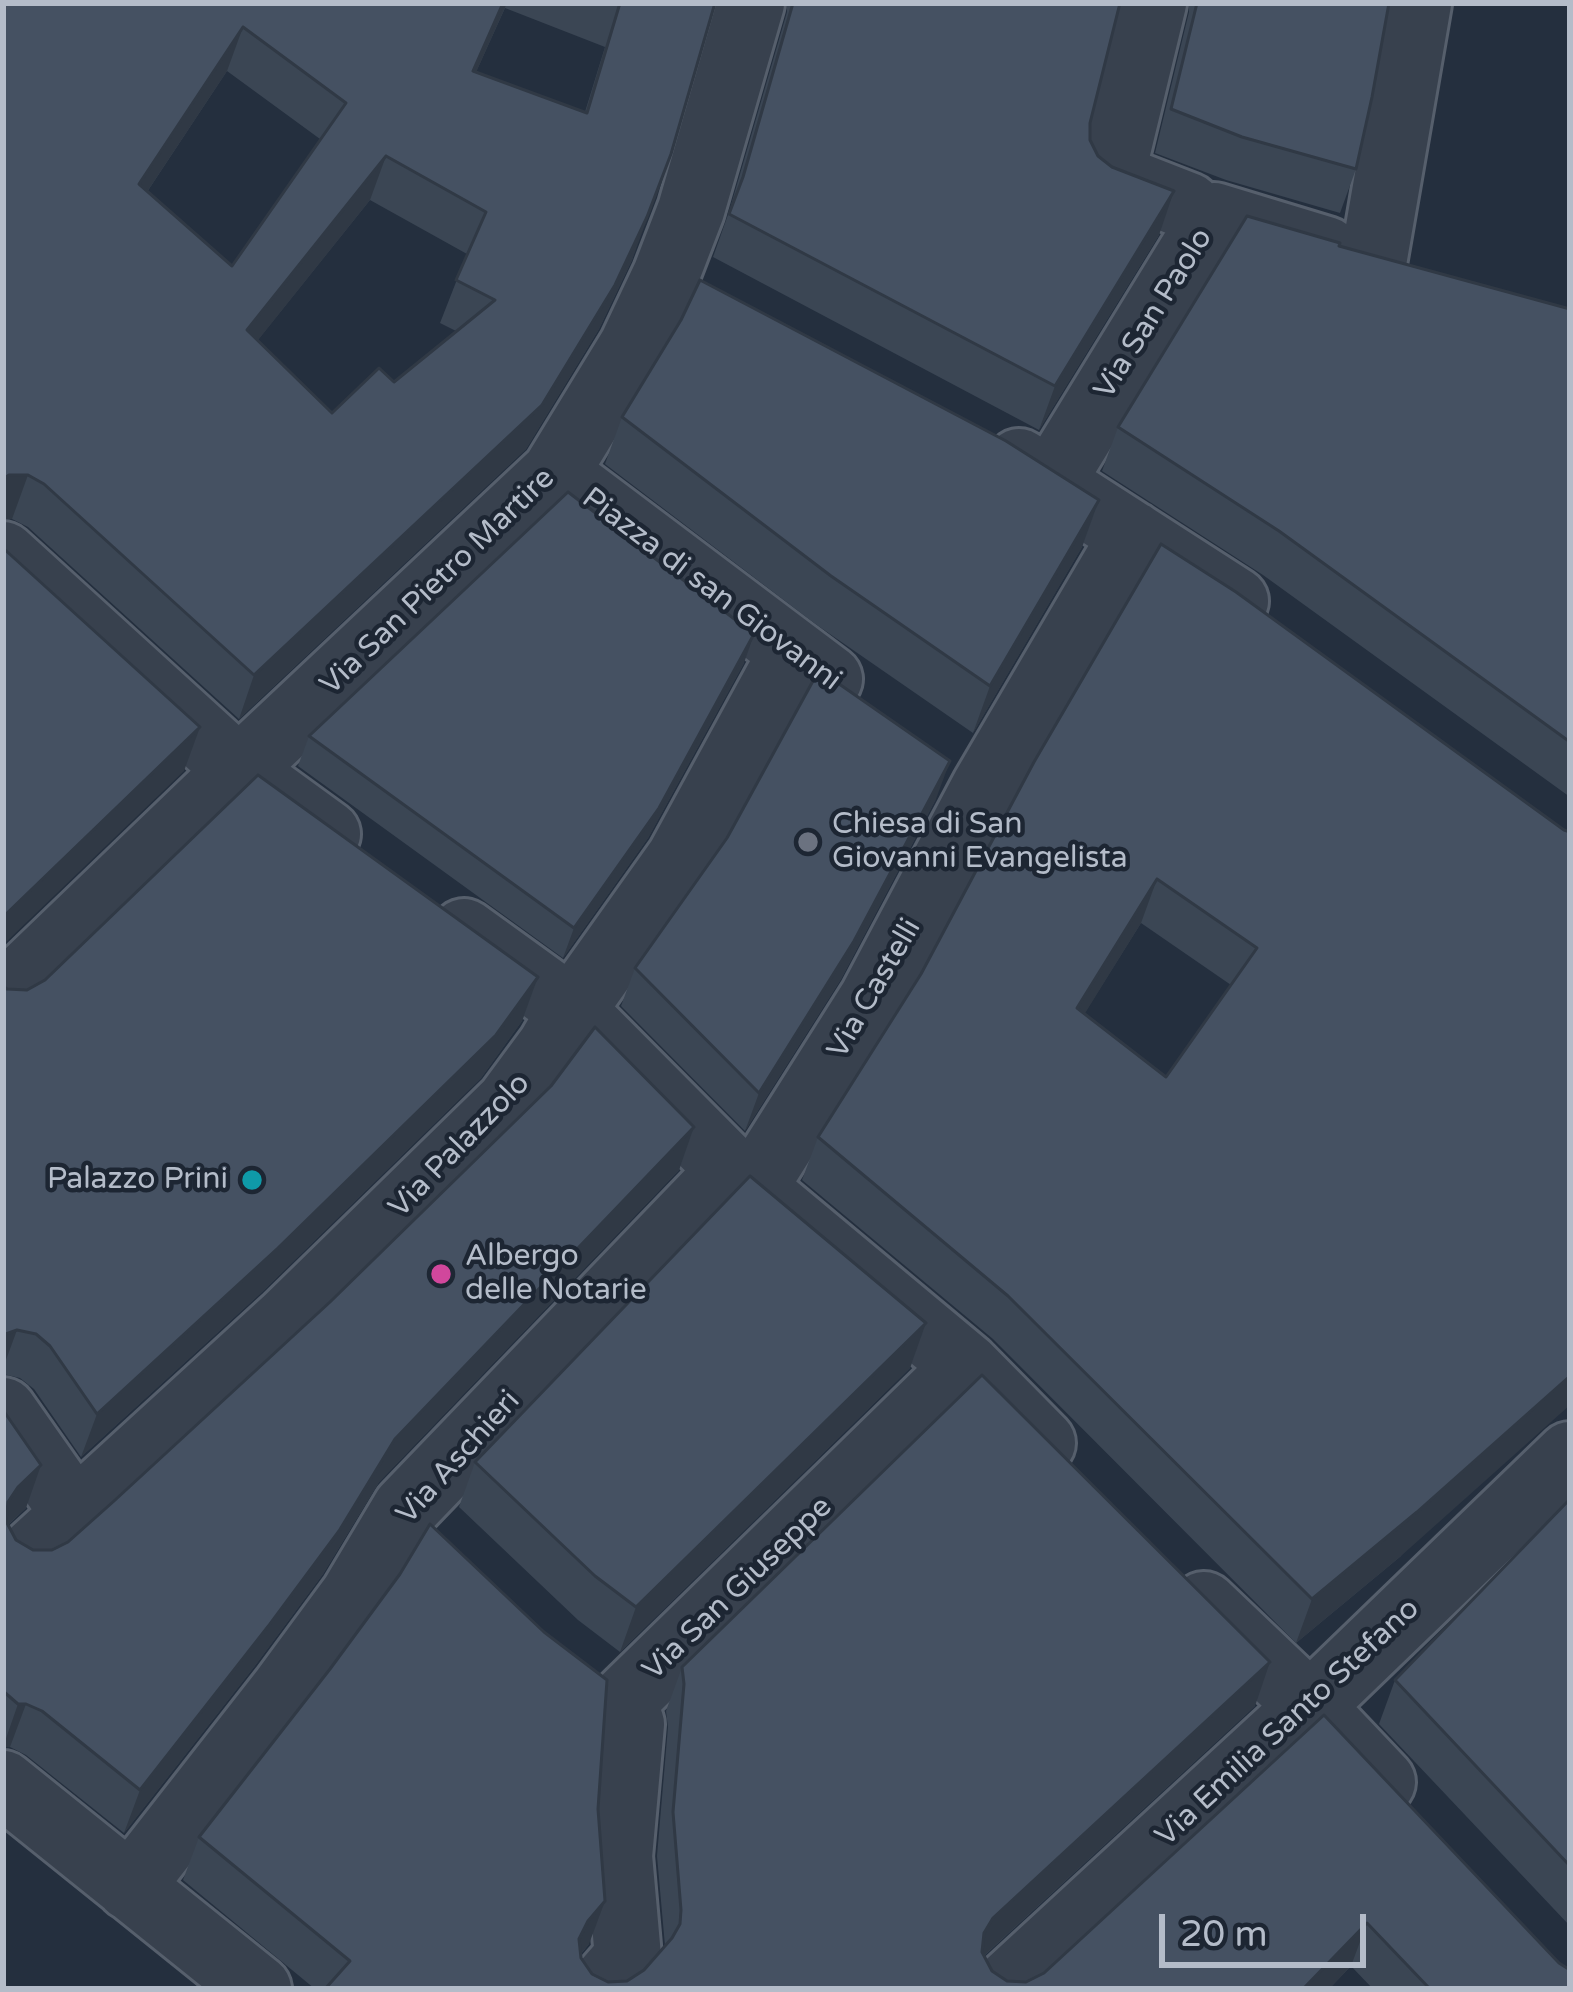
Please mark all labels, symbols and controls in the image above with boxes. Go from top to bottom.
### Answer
street label: Via San Paolo [1087,222,1221,406]
street label: Via San Pietro Martire [314,461,562,703]
street label: Piazza di san Giovanni [574,481,848,699]
place label: Chiesa di San Giovanni Evangelista [832,807,1128,878]
marker: Chiesa di San Giovanni Evangelista [795,829,821,855]
street label: Via Castelli [821,913,929,1065]
street label: Via Palazzolo [382,1066,538,1226]
place label: Palazzo Prini [47,1162,228,1198]
marker: Palazzo Prini [239,1167,265,1193]
place label: Albergo delle Notarie [465,1239,647,1310]
marker: Albergo delle Notarie [428,1261,454,1287]
street label: Via Aschieri [390,1384,528,1532]
street label: Via San Giuseppe [636,1490,840,1688]
street label: Via Emilia Santo Stefano [1149,1591,1427,1855]
scale bar [1165,1890,1372,1964]
text: 20 m [1180,1913,1268,1956]

